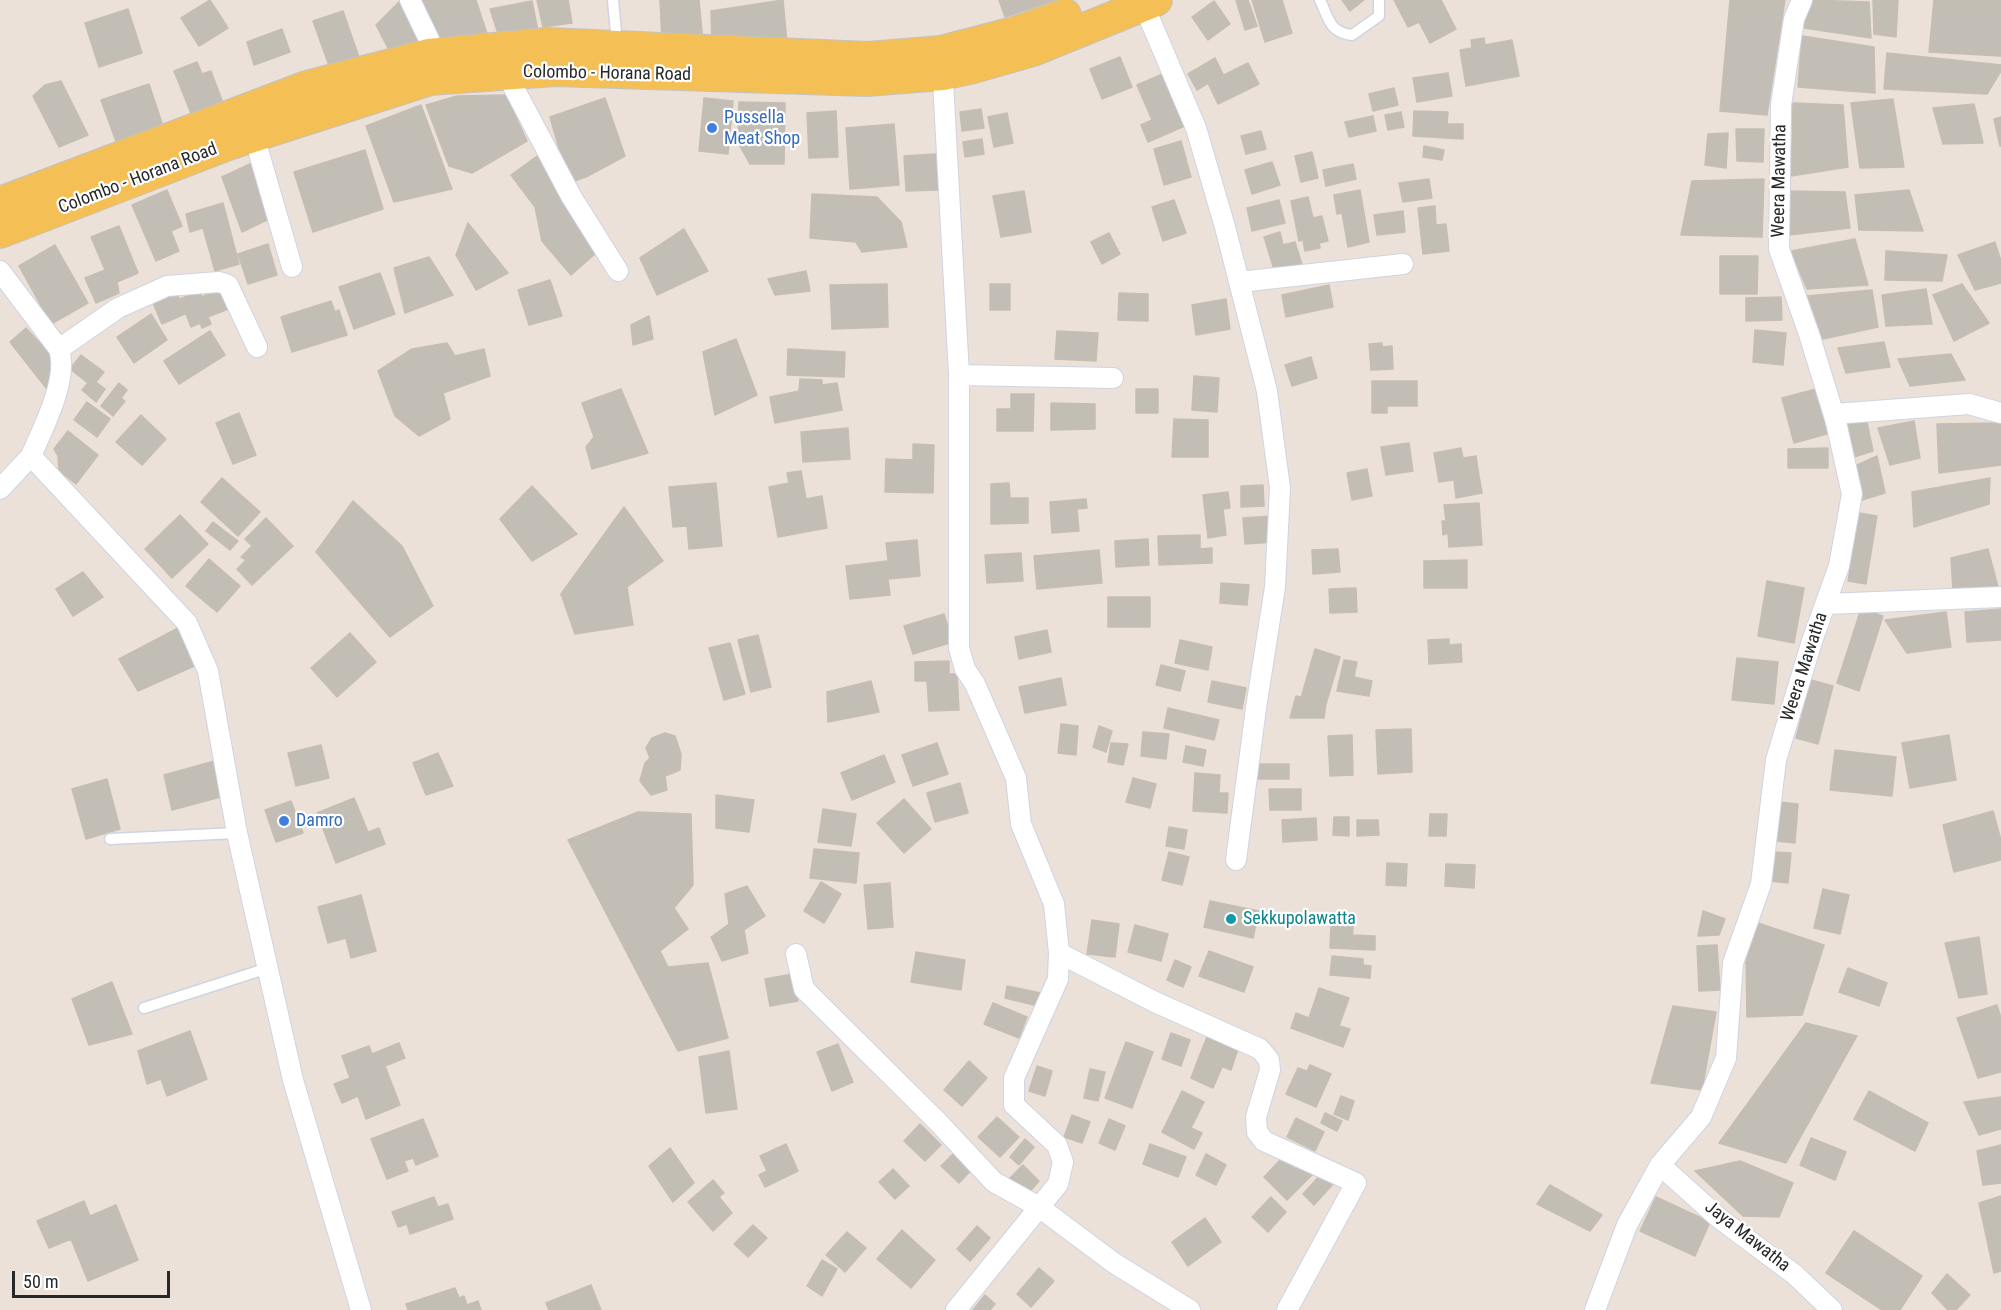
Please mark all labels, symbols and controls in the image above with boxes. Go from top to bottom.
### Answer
street label: Colombo - Horana Road [523,62,691,86]
place label: Pussella Meat Shop [724,107,800,150]
marker: Pussella Meat Shop [705,121,719,135]
street label: Weera Mawatha [1768,124,1792,238]
street label: Colombo - Horana Road [56,139,220,219]
street label: Weera Mawatha [1777,610,1833,724]
place label: Damro [296,810,343,832]
marker: Damro [277,814,291,828]
place label: Sekkupolawatta [1243,908,1356,930]
marker: Sekkupolawatta [1224,912,1238,926]
street label: Jaya Mawatha [1700,1197,1794,1277]
scale bar [15,1259,172,1297]
text: 50 m [23,1271,58,1292]

